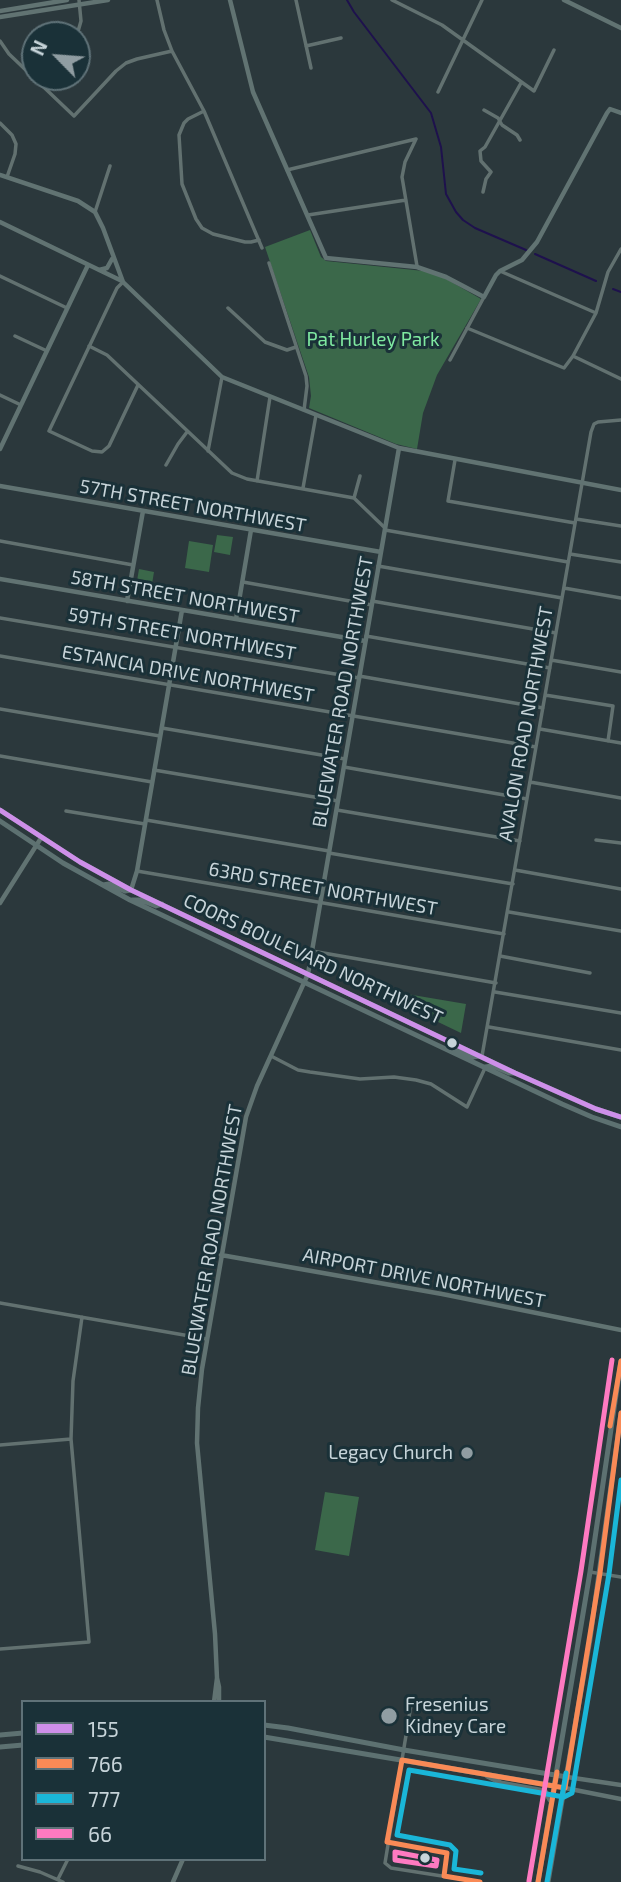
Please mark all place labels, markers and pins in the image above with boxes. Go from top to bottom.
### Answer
unlabelled marker [445,1036,459,1050]
place label: Legacy Church [328,1442,453,1464]
marker: Legacy Church [459,1445,475,1461]
place label: Fresenius Kidney Care [405,1694,506,1738]
marker: Fresenius Kidney Care [379,1706,399,1726]
unlabelled marker [418,1851,432,1865]

